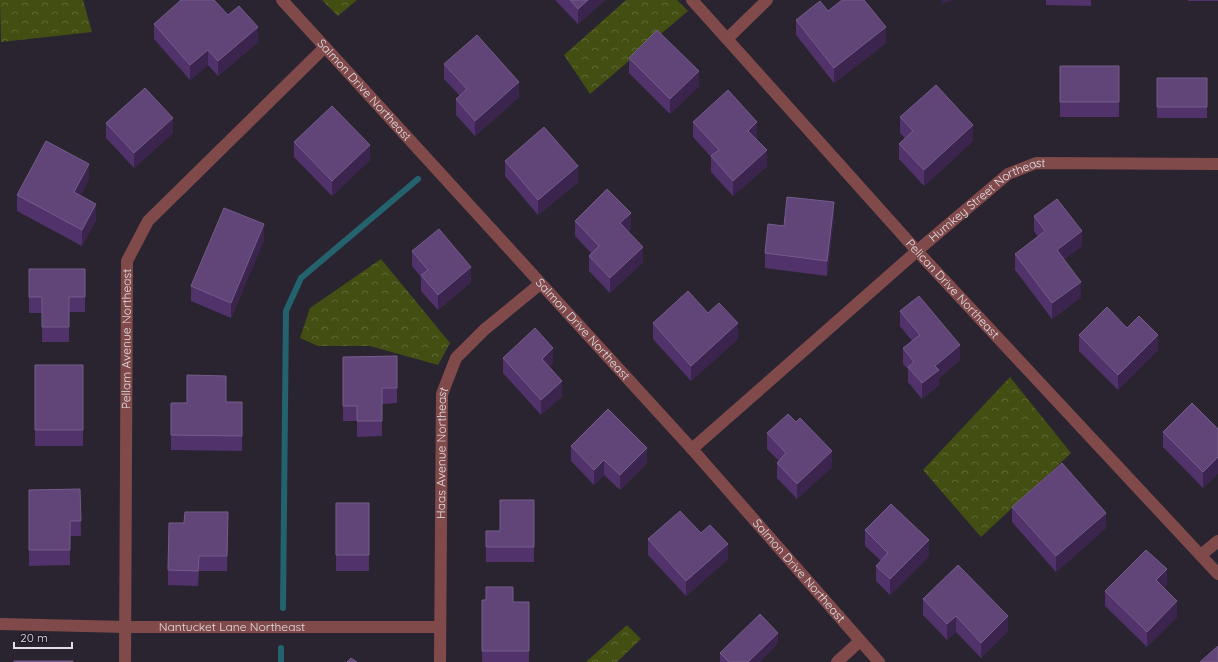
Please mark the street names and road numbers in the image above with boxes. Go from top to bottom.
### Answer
street label: Salmon Drive Northeast [314,36,415,144]
street label: Humkey Street Northeast [925,155,1045,245]
street label: Pelican Drive Northeast [903,236,1003,341]
street label: Pellam Avenue Northeast [118,269,134,409]
street label: Salmon Drive Northeast [533,275,633,383]
street label: Haas Avenue Northeast [433,385,451,519]
street label: Salmon Drive Northeast [750,516,849,625]
street label: Nantucket Lane Northeast [159,619,305,634]

